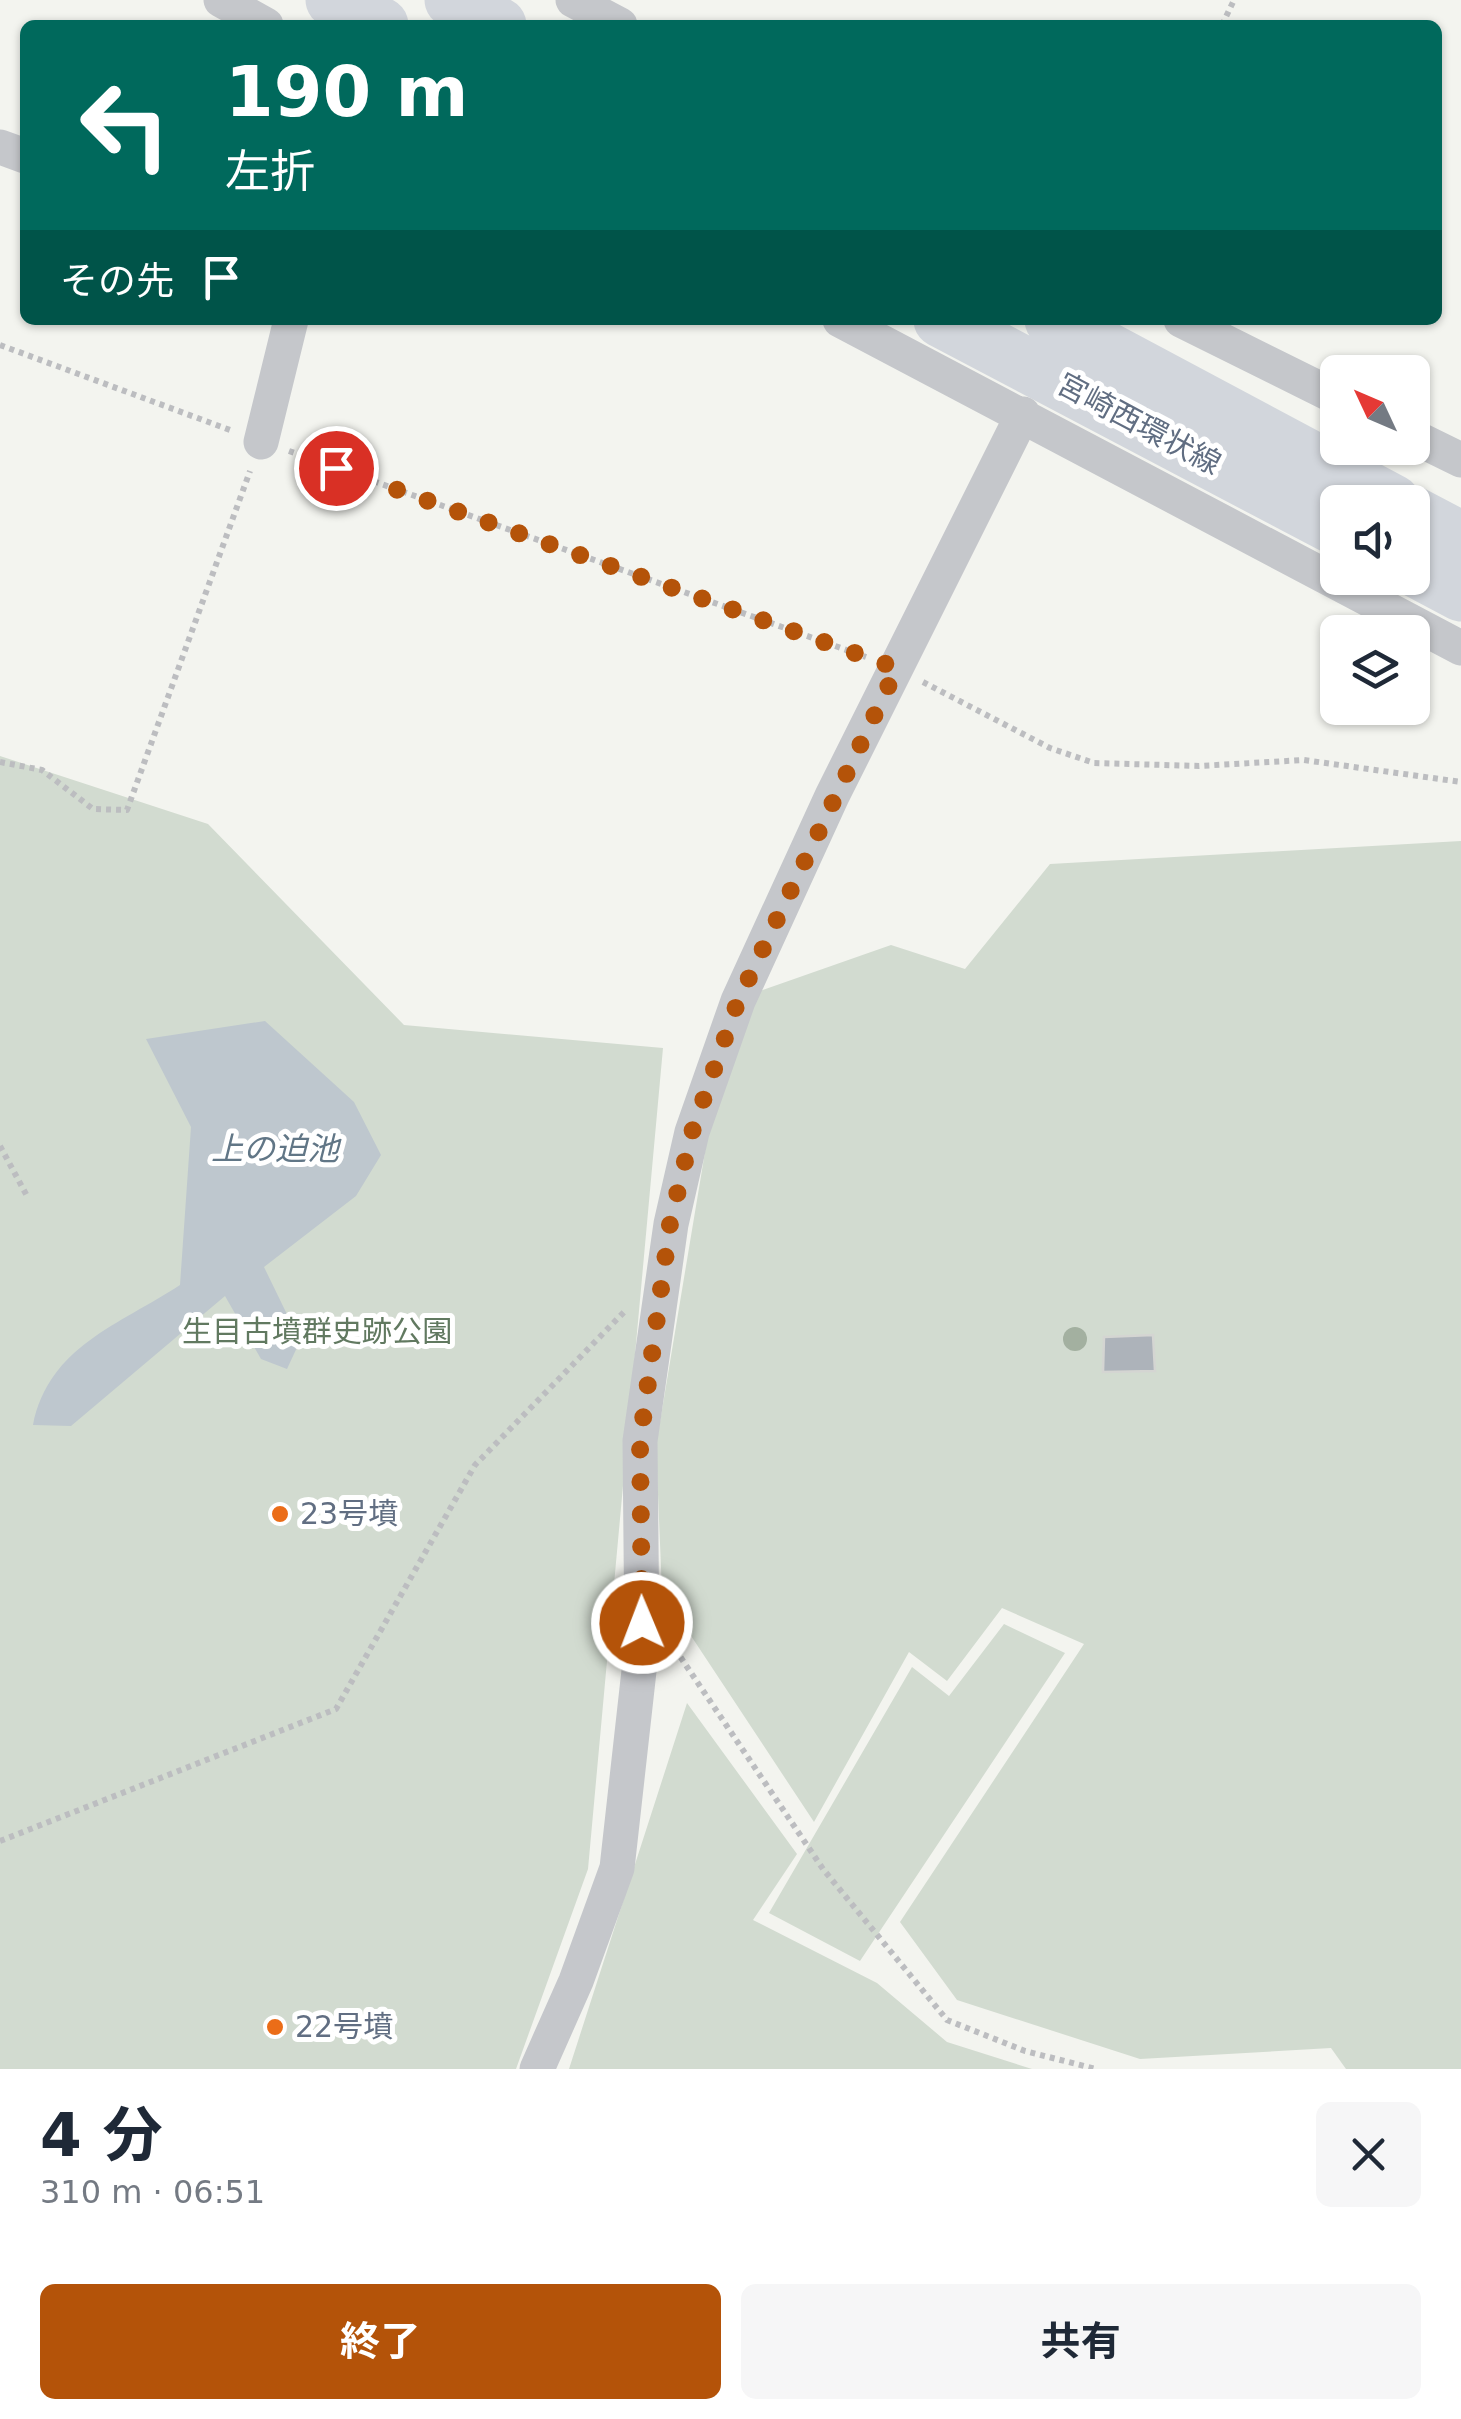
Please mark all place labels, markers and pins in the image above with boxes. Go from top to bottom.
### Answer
pin [294,426,379,511]
place label: 23号墳 [300,1496,398,1531]
marker: 23号墳 [269,1503,291,1525]
place label: 22号墳 [295,2009,393,2044]
marker: 22号墳 [264,2016,286,2038]

